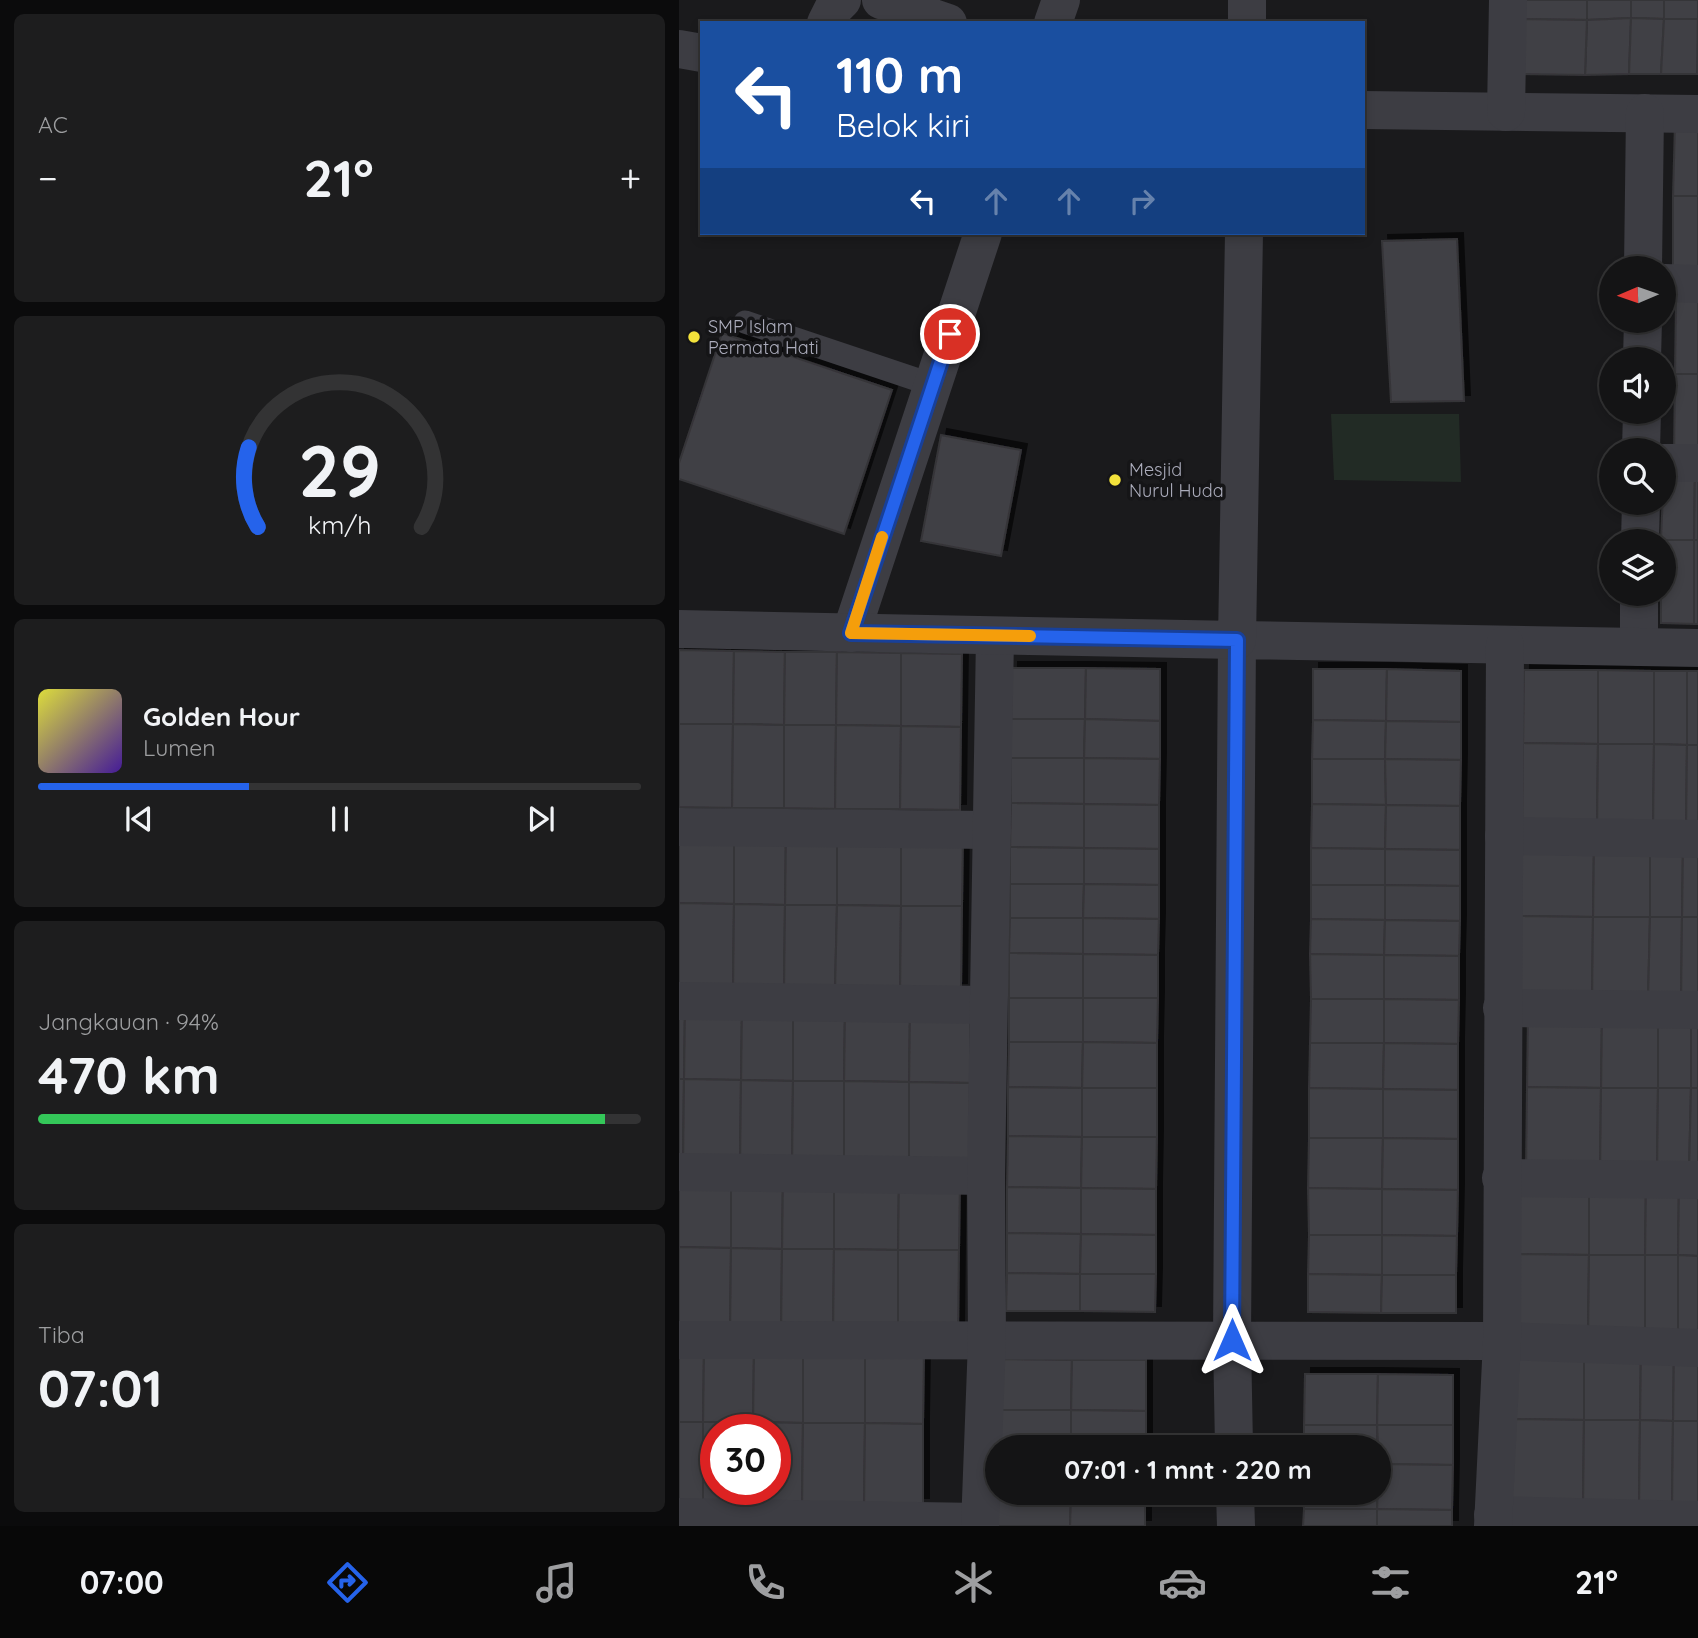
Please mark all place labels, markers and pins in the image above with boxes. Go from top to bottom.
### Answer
pin [920,304,980,364]
place label: SMP Islam Permata Hati [708,315,819,359]
marker: SMP Islam Permata Hati [686,329,702,345]
place label: Mesjid Nurul Huda [1129,458,1224,502]
marker: Mesjid Nurul Huda [1107,472,1123,488]

